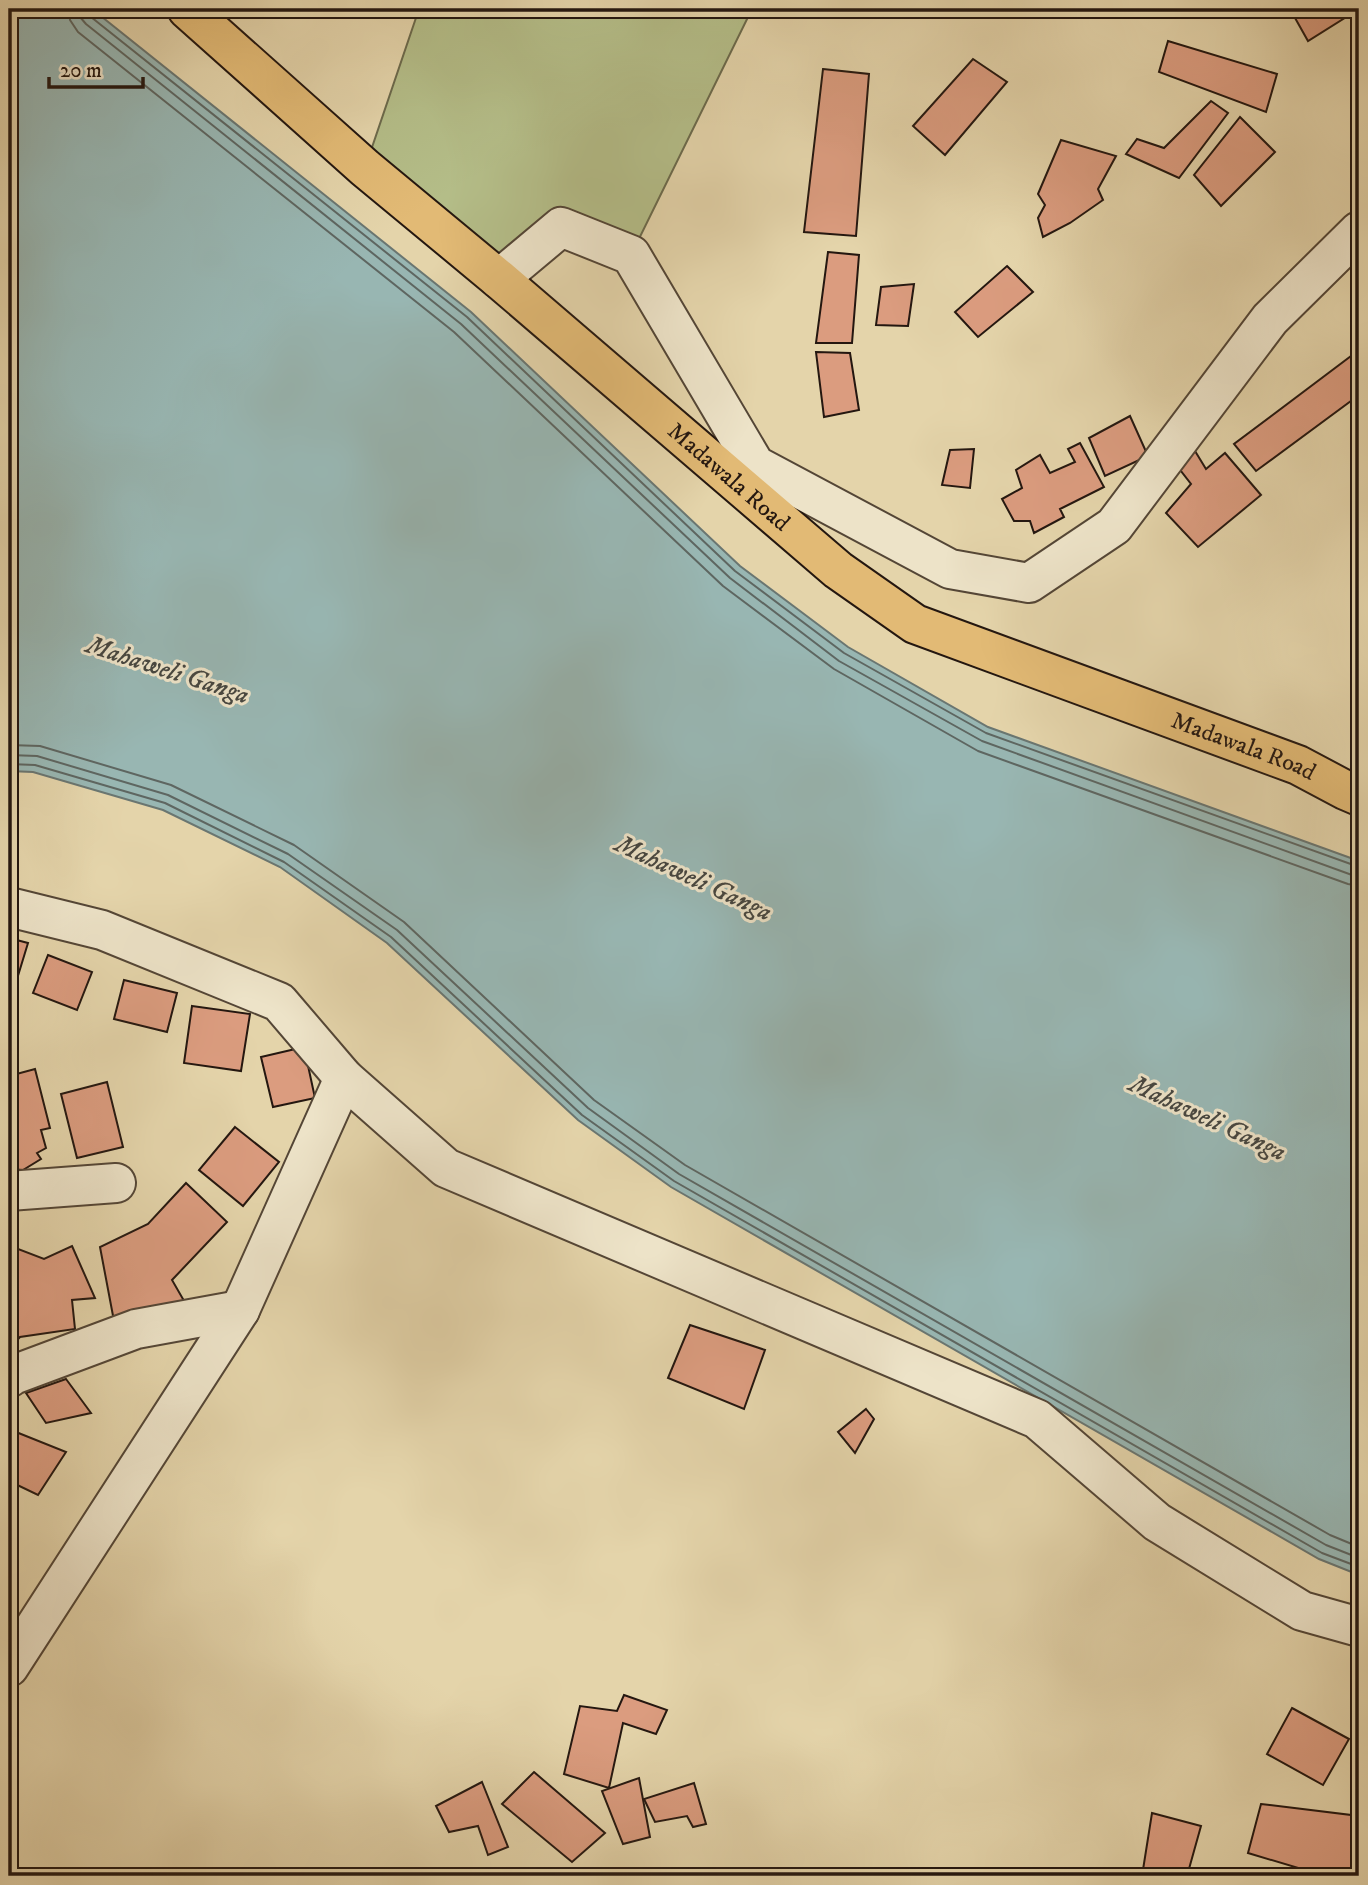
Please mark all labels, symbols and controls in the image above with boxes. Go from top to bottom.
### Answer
scale bar [49,46,144,90]
text: 20 m [60,58,102,84]
street label: Madawala Road [661,416,796,538]
water label: Mahaweli Ganga [80,628,253,712]
street label: Madawala Road [1167,706,1321,788]
water label: Mahaweli Ganga [608,827,777,929]
water label: Mahaweli Ganga [1122,1067,1291,1169]

